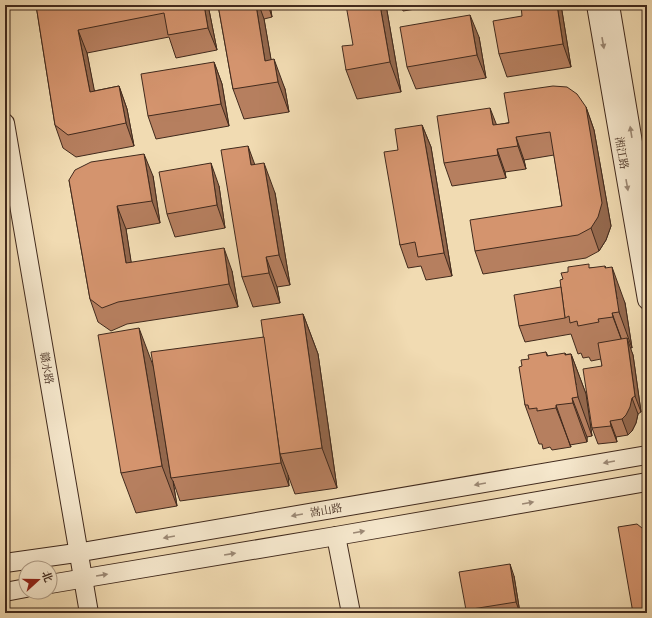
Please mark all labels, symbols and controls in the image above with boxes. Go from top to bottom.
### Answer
one-way arrow [600,37,606,50]
one-way arrow [628,126,634,138]
street label: 湘江路 [612,136,631,170]
one-way arrow [624,179,630,191]
street label: 赣水路 [37,351,56,385]
one-way arrow [602,459,615,465]
one-way arrow [474,481,487,487]
one-way arrow [522,499,534,505]
street label: 嵩山路 [309,501,343,520]
one-way arrow [291,512,303,518]
one-way arrow [353,529,365,535]
one-way arrow [163,534,175,540]
one-way arrow [224,551,237,557]
north arrow [18,560,58,600]
text: 北 [39,569,54,584]
one-way arrow [96,572,108,578]

